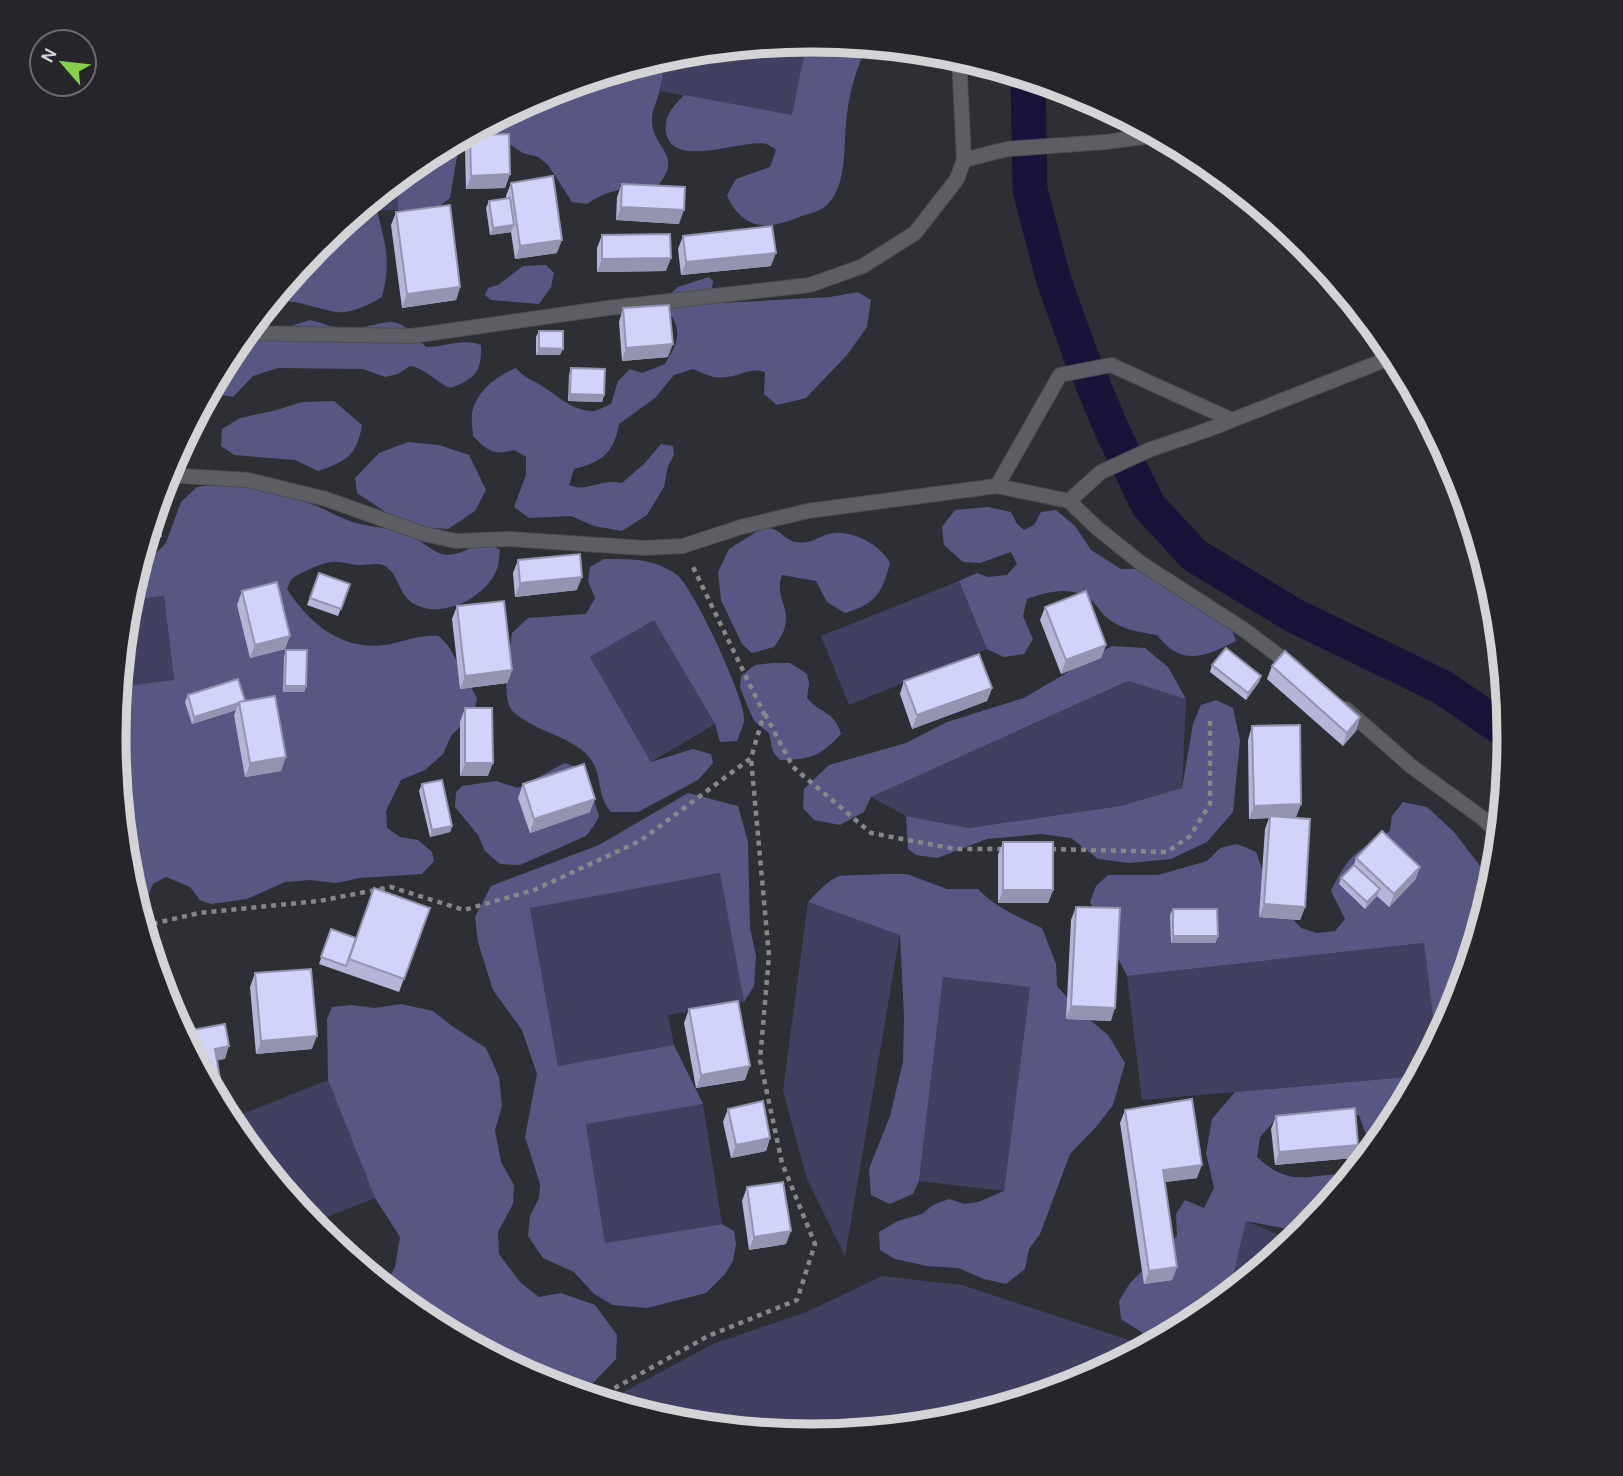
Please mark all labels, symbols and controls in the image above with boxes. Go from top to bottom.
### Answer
north arrow [28,28,98,98]
text: N [36,44,62,67]

